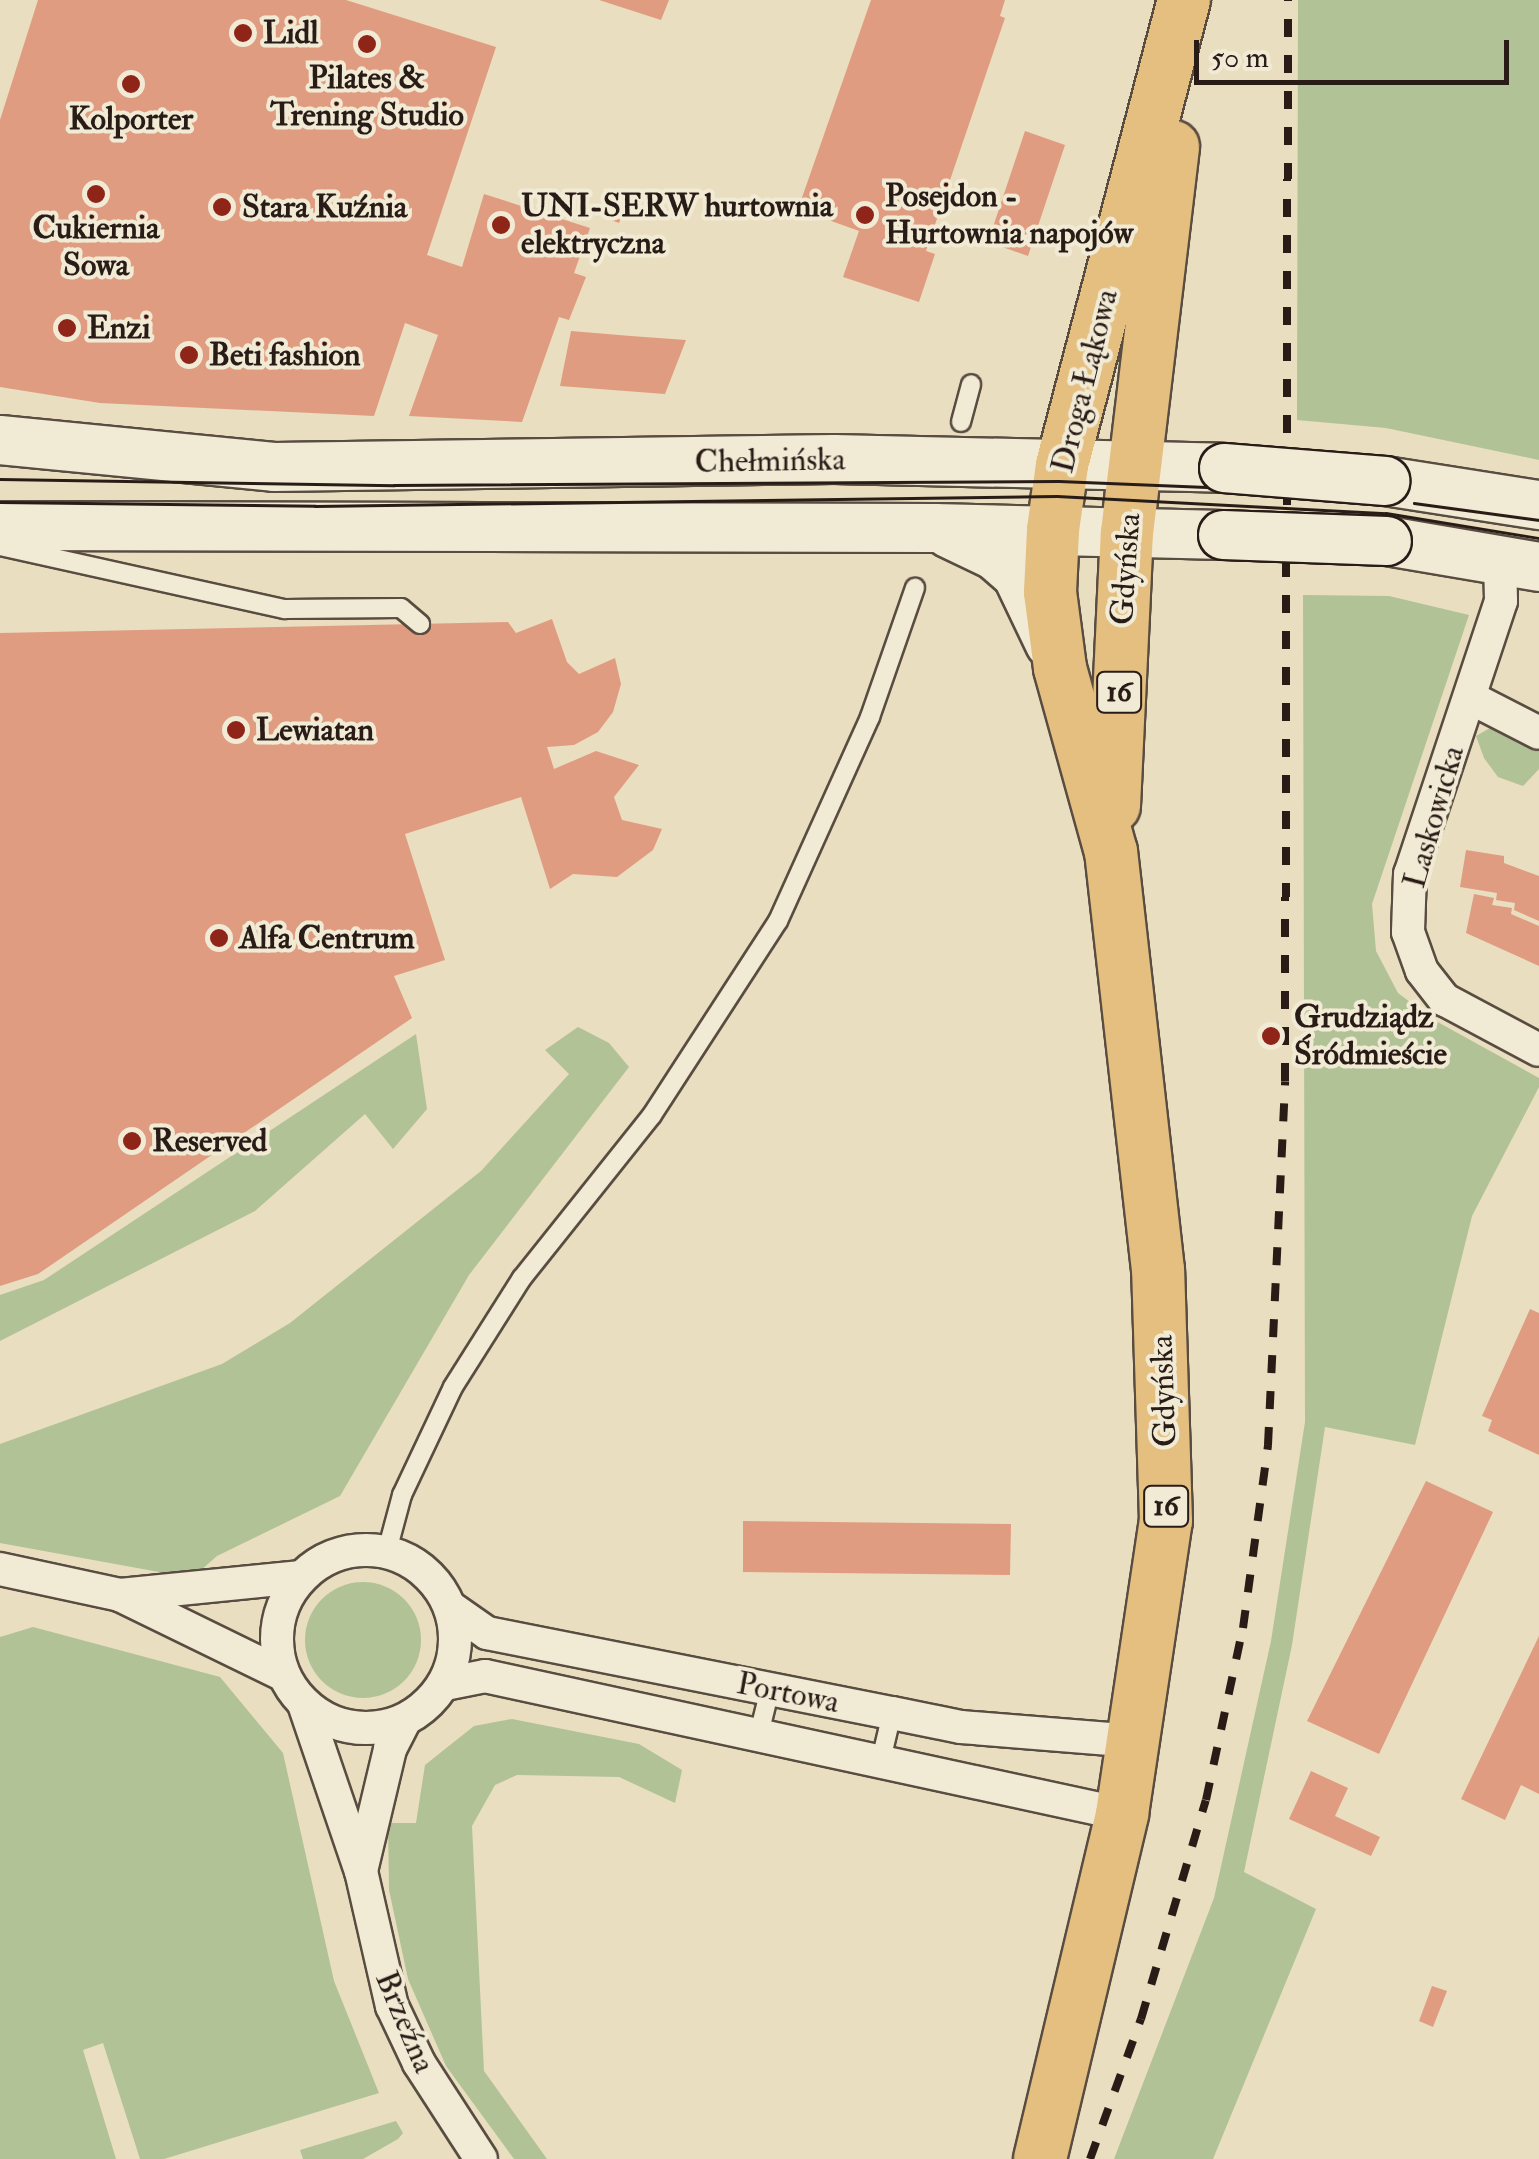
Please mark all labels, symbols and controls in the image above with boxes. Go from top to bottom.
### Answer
place label: Lidl [263,14,318,52]
scale bar [1199,20,1514,82]
marker: Lidl [232,22,254,44]
marker: Pilates & Trening Studio [356,33,378,55]
text: 50 m [1211,39,1269,76]
place label: Pilates & Trening Studio [270,60,464,135]
marker: Kolporter [120,73,142,95]
place label: Kolporter [69,100,193,138]
place label: Posejdon - Hurtownia napojów [885,178,1133,253]
marker: Cukiernia Sowa [85,183,107,205]
place label: Stara Kuźnia [242,188,407,226]
place label: UNI-SERW hurtownia elektryczna [521,188,833,263]
marker: Stara Kuźnia [211,196,233,218]
marker: Posejdon - Hurtownia napojów [854,204,876,226]
place label: Cukiernia Sowa [33,210,159,285]
marker: UNI-SERW hurtownia elektryczna [490,214,512,236]
street label: Droga Łąkowa [1044,285,1126,477]
place label: Enzi [87,309,151,347]
marker: Enzi [56,317,78,339]
place label: Beti fashion [209,336,360,374]
marker: Beti fashion [178,344,200,366]
street label: Chełmińska [694,440,846,482]
street label: Gdyńska [1103,512,1149,626]
road number: 16 [1094,667,1144,717]
place label: Lewiatan [256,711,374,749]
marker: Lewiatan [225,719,247,741]
street label: Laskowicka [1395,741,1473,893]
place label: Alfa Centrum [239,919,415,957]
marker: Alfa Centrum [208,927,230,949]
place label: Grudziądz Śródmieście [1294,999,1447,1074]
marker: Grudziądz Śródmieście [1258,1023,1284,1049]
place label: Reserved [152,1122,267,1160]
marker: Reserved [121,1130,143,1152]
street label: Gdyńska [1143,1334,1185,1448]
road number: 16 [1141,1481,1191,1531]
street label: Portowa [734,1664,842,1722]
street label: Brzeźna [366,1965,444,2079]

